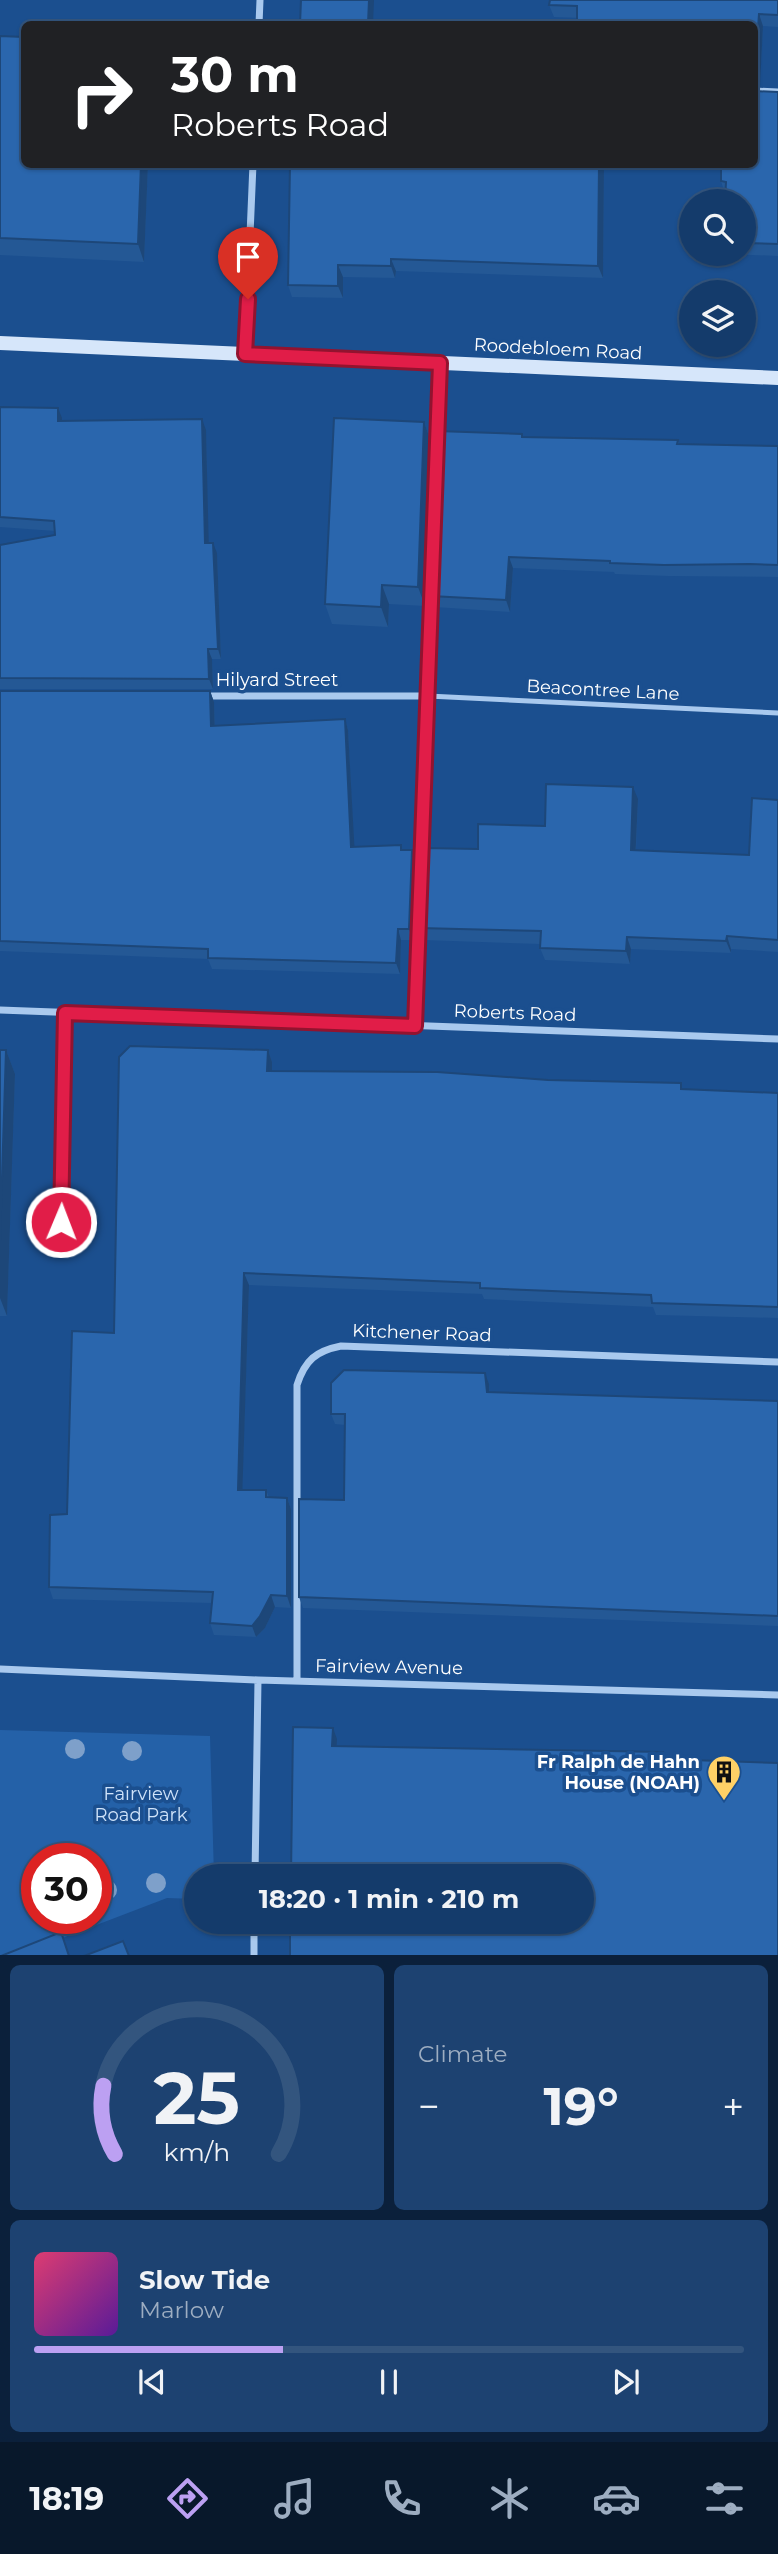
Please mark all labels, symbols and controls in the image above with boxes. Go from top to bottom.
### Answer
text: 30 m [171,45,299,104]
icon: right [56,49,147,140]
text: Roberts Road [171,105,389,144]
map controls [679,189,756,357]
button: search [679,189,756,266]
pin [218,227,278,299]
icon: arrive [229,238,267,276]
button: layers [679,280,756,357]
street label: Roodebloem Road [473,334,643,364]
street label: Hilyard Street [216,669,338,691]
street label: Beacontree Lane [526,675,680,705]
street label: Roberts Road [453,1000,577,1026]
position arrow [24,1185,98,1259]
street label: Kitchener Road [352,1320,492,1346]
street label: Fairview Avenue [315,1655,463,1679]
place label: Fr Ralph de Hahn House (NOAH) [537,1751,700,1794]
building icon: Fr Ralph de Hahn House (NOAH) [705,1753,743,1802]
park label: Fairview Road Park [95,1783,188,1826]
speed limit sign: 30 [21,1843,112,1934]
text: 18:20 · 1 min · 210 m [259,1883,519,1915]
text: Climate [418,2040,507,2068]
text: 25 [154,2054,240,2142]
text: 19° [543,2075,619,2138]
text: − [418,2083,440,2130]
text: + [722,2083,744,2130]
text: km/h [164,2136,230,2166]
text: Slow Tide [139,2264,270,2296]
text: Marlow [139,2296,224,2324]
icon: previous [133,2363,171,2401]
icon: pause [370,2363,408,2401]
icon: next [607,2363,645,2401]
icon: directions [163,2474,212,2523]
icon: music [270,2474,319,2523]
icon: phone [377,2474,426,2523]
icon: climate [485,2474,534,2523]
icon: car [592,2474,641,2523]
icon: filters [700,2474,749,2523]
text: 18:19 [29,2479,104,2518]

